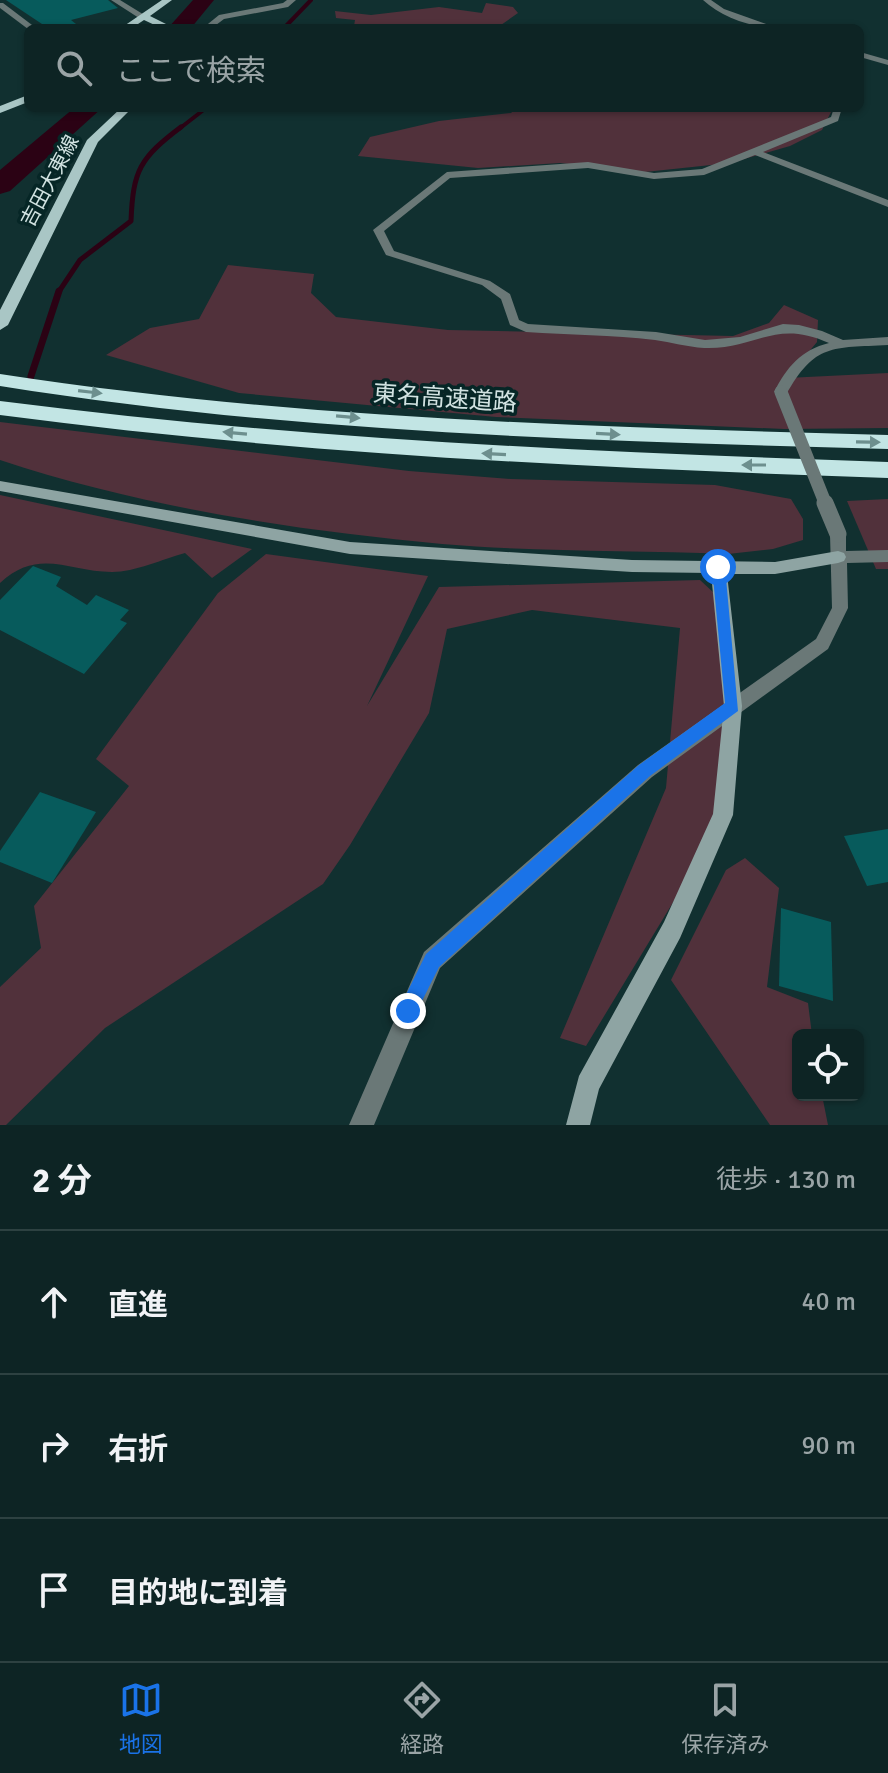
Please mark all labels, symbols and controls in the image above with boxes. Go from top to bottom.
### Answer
search box [24,24,864,112]
icon: search [52,46,96,90]
text: ここで検索 [116,53,266,90]
street label: 吉田大東線 [15,131,85,231]
street label: 東名高速道路 [372,378,518,418]
one-way arrow [78,386,103,399]
one-way arrow [336,410,361,423]
one-way arrow [222,427,247,440]
one-way arrow [596,428,621,441]
one-way arrow [856,435,881,448]
one-way arrow [481,447,506,460]
one-way arrow [741,459,766,471]
route start [700,549,736,585]
route end [390,993,426,1029]
map controls [792,1029,864,1101]
button: locate [792,1029,864,1101]
text: 2 分 [32,1160,92,1202]
text: 徒歩 · 130 m [716,1164,856,1196]
icon: ahead [32,1280,76,1324]
text: 40 m [801,1286,856,1318]
text: 直進 [108,1287,168,1324]
icon: right [32,1424,76,1468]
text: 90 m [801,1430,856,1462]
text: 右折 [108,1431,168,1468]
icon: arrive [32,1568,76,1612]
text: 目的地に到着 [108,1575,288,1612]
tab: 地図 [119,1678,163,1758]
tab: 経路 [400,1678,444,1758]
tab: 保存済み [681,1678,769,1758]

